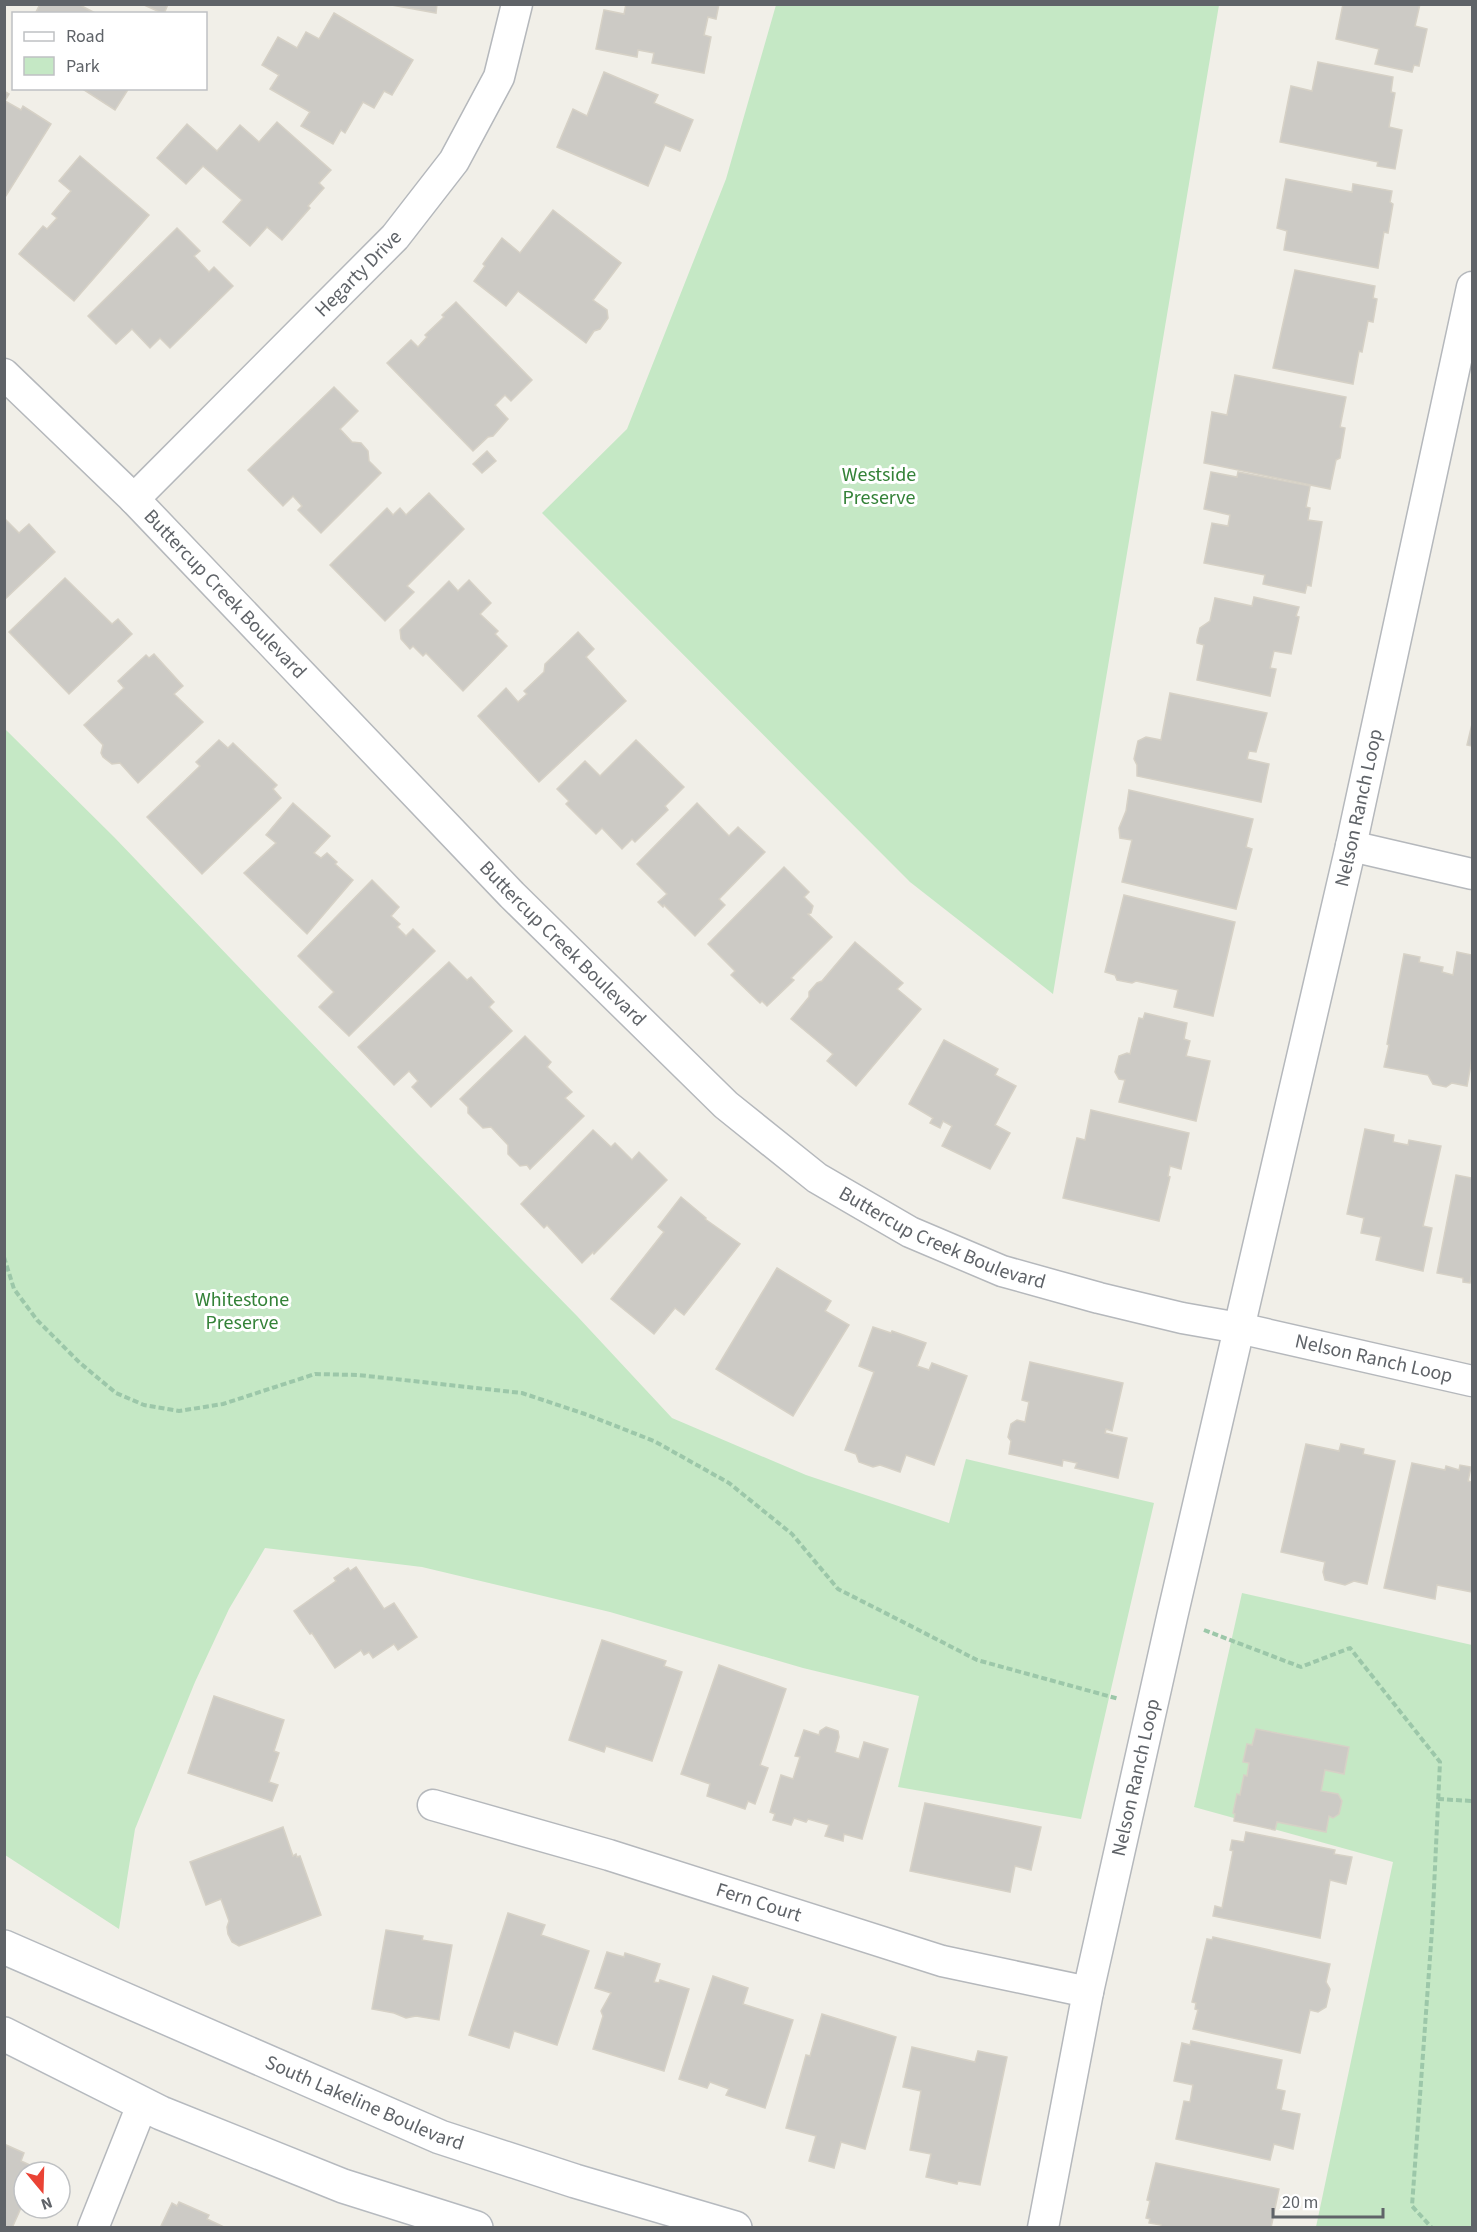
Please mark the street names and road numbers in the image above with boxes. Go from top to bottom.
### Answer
street label: Hegarty Drive [309,224,408,324]
street label: Buttercup Creek Boulevard [137,503,313,685]
street label: Nelson Ranch Loop [1328,726,1390,890]
street label: Buttercup Creek Boulevard [473,855,652,1033]
street label: Buttercup Creek Boulevard [834,1180,1049,1296]
street label: Nelson Ranch Loop [1292,1327,1455,1390]
street label: Nelson Ranch Loop [1105,1696,1167,1859]
street label: Fern Court [712,1876,805,1929]
street label: South Lakeline Boulevard [261,2048,467,2158]

